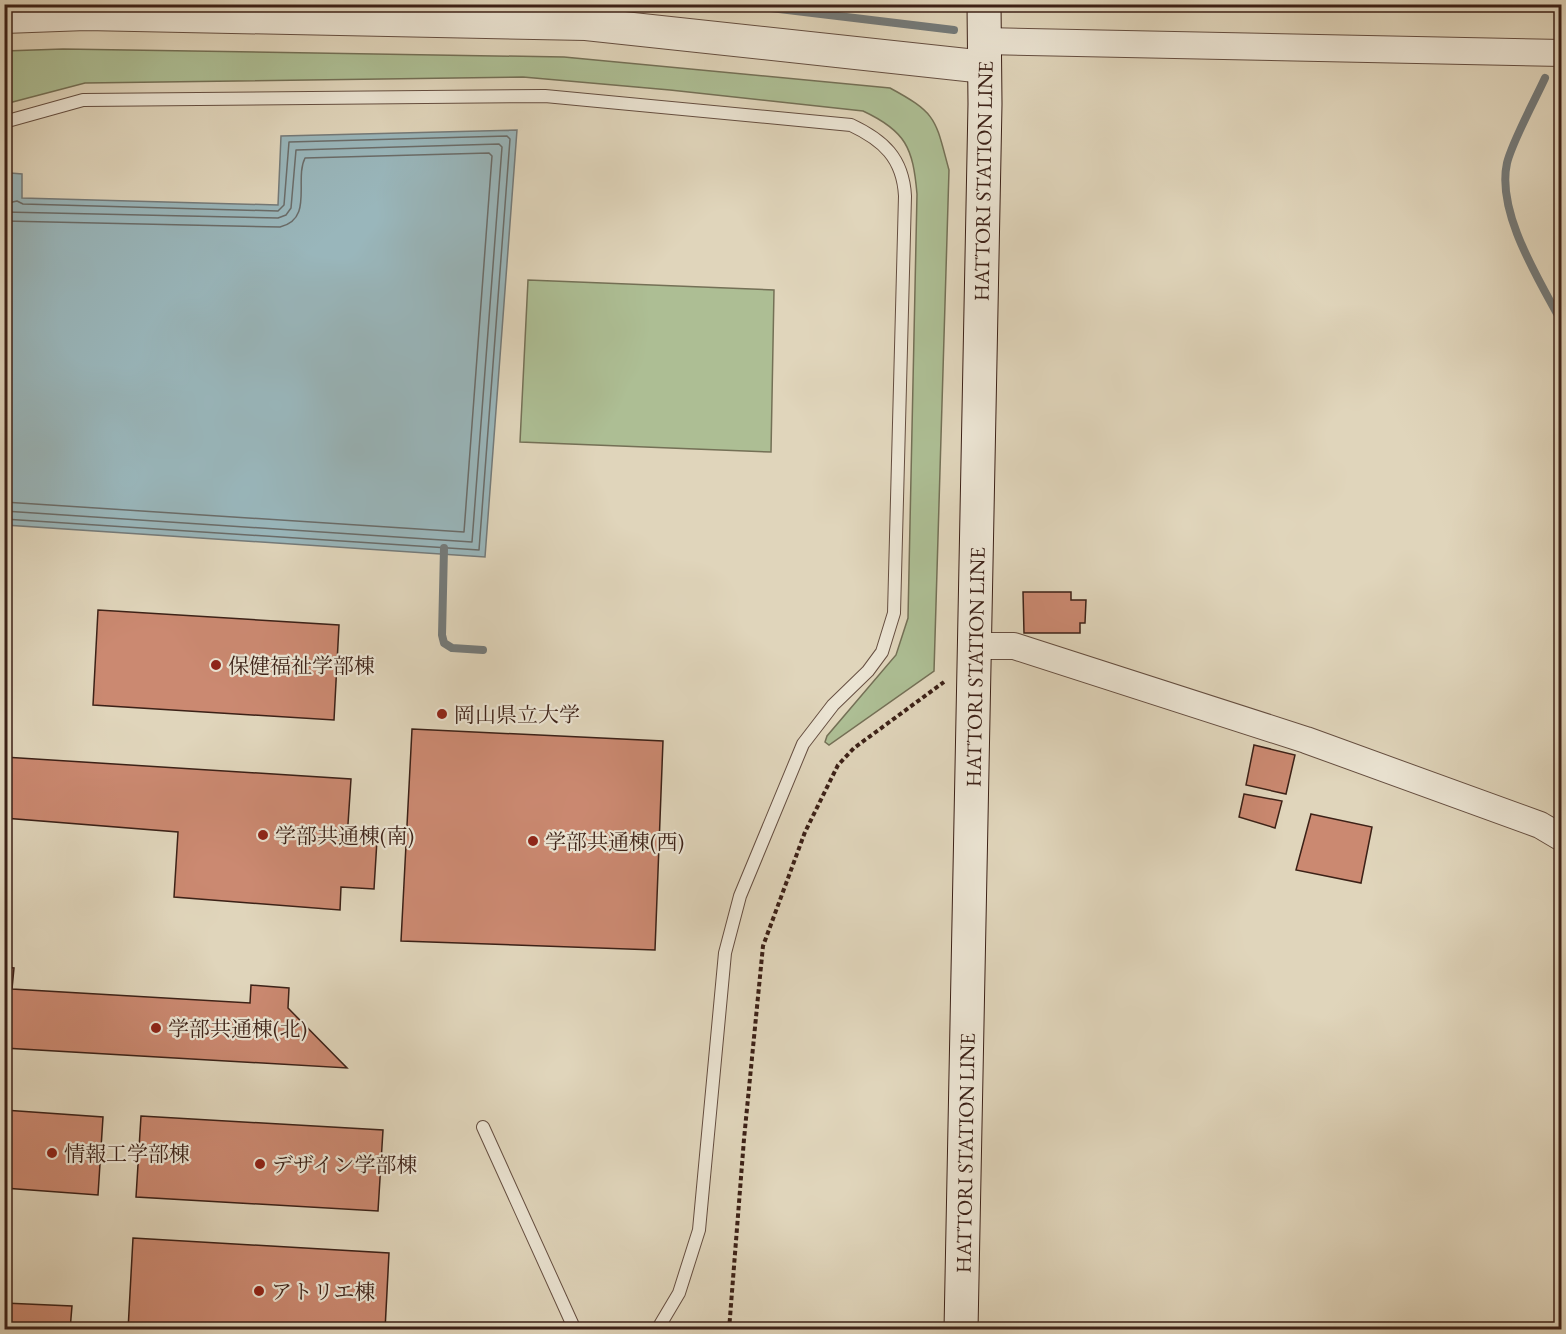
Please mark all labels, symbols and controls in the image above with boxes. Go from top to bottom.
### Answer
street label: HATTORI STATION LINE [967,61,999,301]
street label: HATTORI STATION LINE [959,547,991,787]
place label: 保健福祉学部棟 [228,652,375,679]
marker: 保健福祉学部棟 [209,658,223,672]
place label: 岡山県立大学 [454,701,580,728]
marker: 岡山県立大学 [435,707,449,721]
place label: 学部共通棟(南) [275,822,414,849]
marker: 学部共通棟(南) [256,828,270,842]
place label: 学部共通棟(西) [545,828,684,855]
marker: 学部共通棟(西) [526,834,540,848]
place label: 学部共通棟(北) [168,1015,307,1042]
marker: 学部共通棟(北) [149,1021,163,1035]
street label: HATTORI STATION LINE [949,1033,981,1273]
place label: 情報工学部棟 [64,1140,190,1167]
marker: 情報工学部棟 [45,1146,59,1160]
place label: デザイン学部棟 [272,1151,418,1178]
marker: デザイン学部棟 [253,1157,267,1171]
place label: アトリエ棟 [271,1278,376,1305]
marker: アトリエ棟 [252,1284,266,1298]

